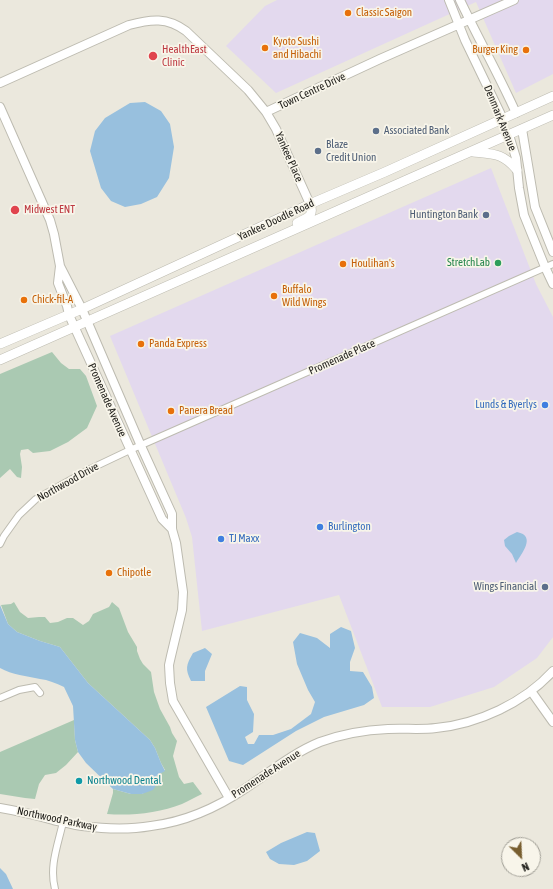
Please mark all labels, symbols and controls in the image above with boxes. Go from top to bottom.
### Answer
place label: Classic Saigon [356,6,412,20]
marker: Classic Saigon [343,8,353,18]
place label: Kyoto Sushi and Hibachi [273,35,321,61]
place label: HealthEast Clinic [162,43,207,69]
marker: Kyoto Sushi and Hibachi [260,43,270,53]
place label: Burger King [472,43,518,57]
marker: Burger King [521,45,531,55]
marker: HealthEast Clinic [147,50,159,62]
street label: Town Centre Drive [277,70,347,112]
street label: Denmark Avenue [481,83,519,153]
place label: Associated Bank [384,124,449,138]
marker: Associated Bank [371,126,381,136]
street label: Yankee Place [272,130,306,184]
place label: Blaze Credit Union [326,138,376,164]
marker: Blaze Credit Union [313,146,323,156]
street label: Yankee Doodle Road [236,197,316,243]
place label: Midwest ENT [24,203,75,217]
marker: Midwest ENT [9,204,21,216]
place label: Huntington Bank [410,208,478,222]
marker: Huntington Bank [481,210,491,220]
place label: StretchLab [447,256,490,270]
place label: Houlihan's [351,257,395,271]
marker: StretchLab [493,258,503,268]
marker: Houlihan's [338,259,348,269]
place label: Buffalo Wild Wings [282,283,326,309]
marker: Buffalo Wild Wings [269,291,279,301]
place label: Chick-fil-A [32,293,73,307]
marker: Chick-fil-A [19,295,29,305]
street label: Promenade Place [307,336,377,378]
place label: Panda Express [149,337,207,351]
marker: Panda Express [136,339,146,349]
street label: Promenade Avenue [85,361,129,439]
place label: Lunds & Byerlys [475,398,537,412]
marker: Lunds & Byerlys [540,400,550,410]
place label: Panera Bread [179,404,233,418]
marker: Panera Bread [166,406,176,416]
street label: Northwood Drive [35,460,101,504]
place label: Burlington [328,520,371,534]
marker: Burlington [315,522,325,532]
place label: TJ Maxx [229,532,260,546]
marker: TJ Maxx [216,534,226,544]
place label: Chipotle [117,566,151,580]
marker: Chipotle [104,568,114,578]
place label: Wings Financial [474,580,537,594]
marker: Wings Financial [540,582,550,592]
street label: Promenade Avenue [229,747,303,801]
place label: Northwood Dental [87,774,162,788]
marker: Northwood Dental [74,776,84,786]
street label: Northwood Parkway [16,804,98,834]
north arrow [501,837,541,877]
text: N [520,860,531,874]

